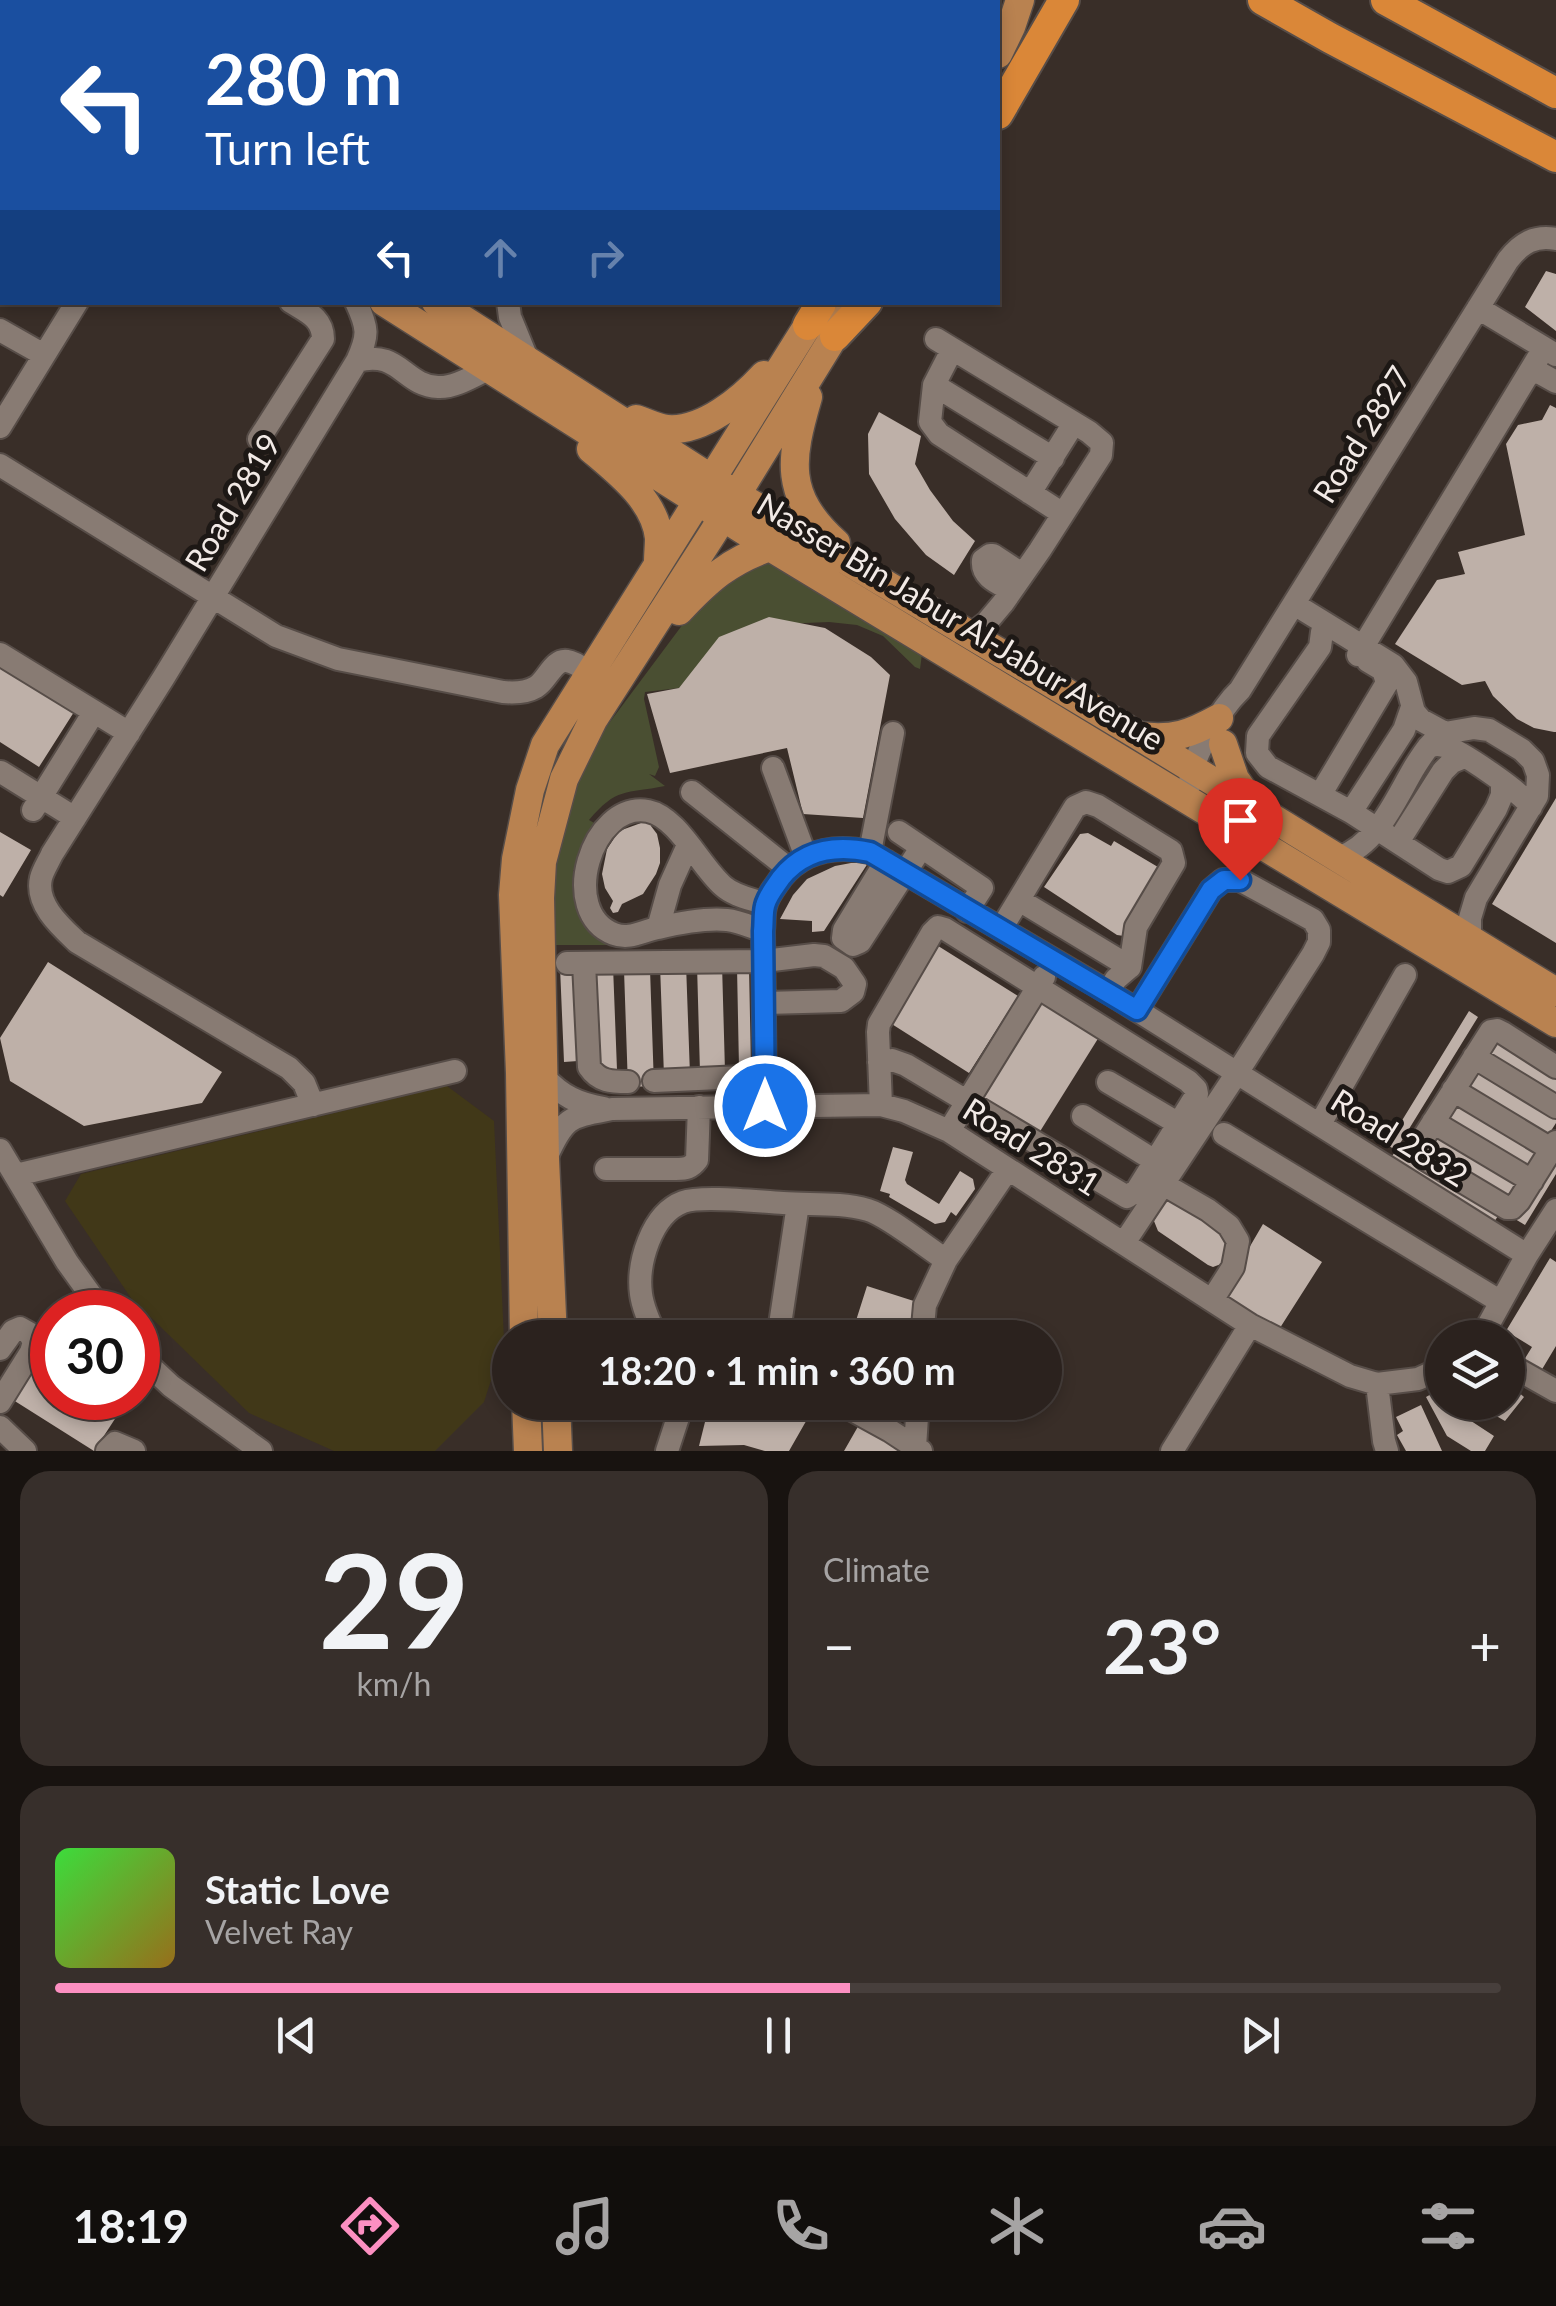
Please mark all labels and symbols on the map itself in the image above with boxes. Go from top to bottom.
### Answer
street label: Road 2827 [1304,359,1418,509]
street label: Road 2819 [176,426,288,578]
street label: Nasser Bin Jabur Al-Jabur Avenue [751,484,1171,758]
pin [1198,778,1283,881]
position arrow [713,1054,817,1158]
street label: Road 2832 [1325,1080,1475,1194]
street label: Road 2831 [957,1089,1107,1203]
speed limit sign: 30 [30,1290,160,1420]

